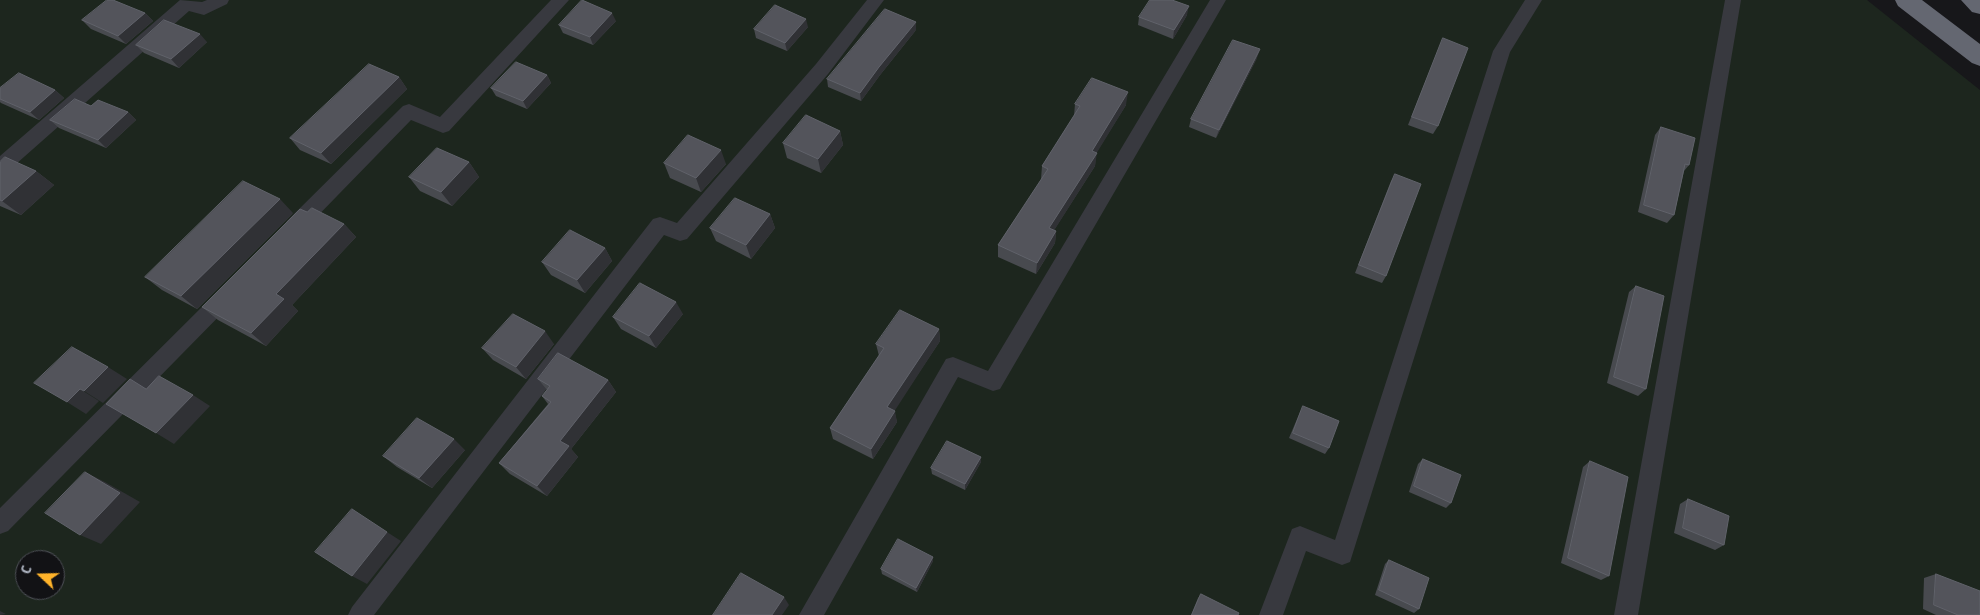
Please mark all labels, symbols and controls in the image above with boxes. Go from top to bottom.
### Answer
north arrow [15,550,65,600]
text: С [17,563,36,576]

